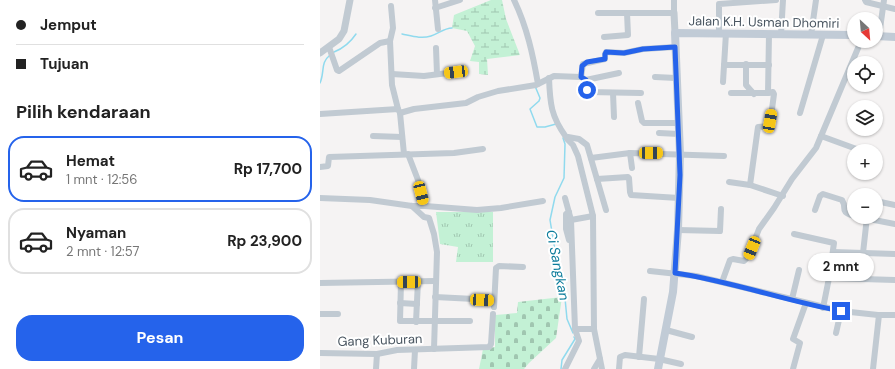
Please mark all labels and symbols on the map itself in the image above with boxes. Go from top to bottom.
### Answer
street label: Jalan K.H. Usman Dhomiri [688,12,840,32]
north arrow [847,12,883,48]
car [443,65,469,79]
route start [578,81,596,99]
car [762,108,778,134]
car [639,147,663,159]
car [412,180,430,206]
water label: Ci Sangkan [542,228,574,302]
car [742,235,762,261]
callout: 2 mnt [808,253,874,281]
car [397,276,421,288]
car [470,293,494,307]
route end [832,302,850,320]
street label: Gang Kuburan [337,330,423,350]

